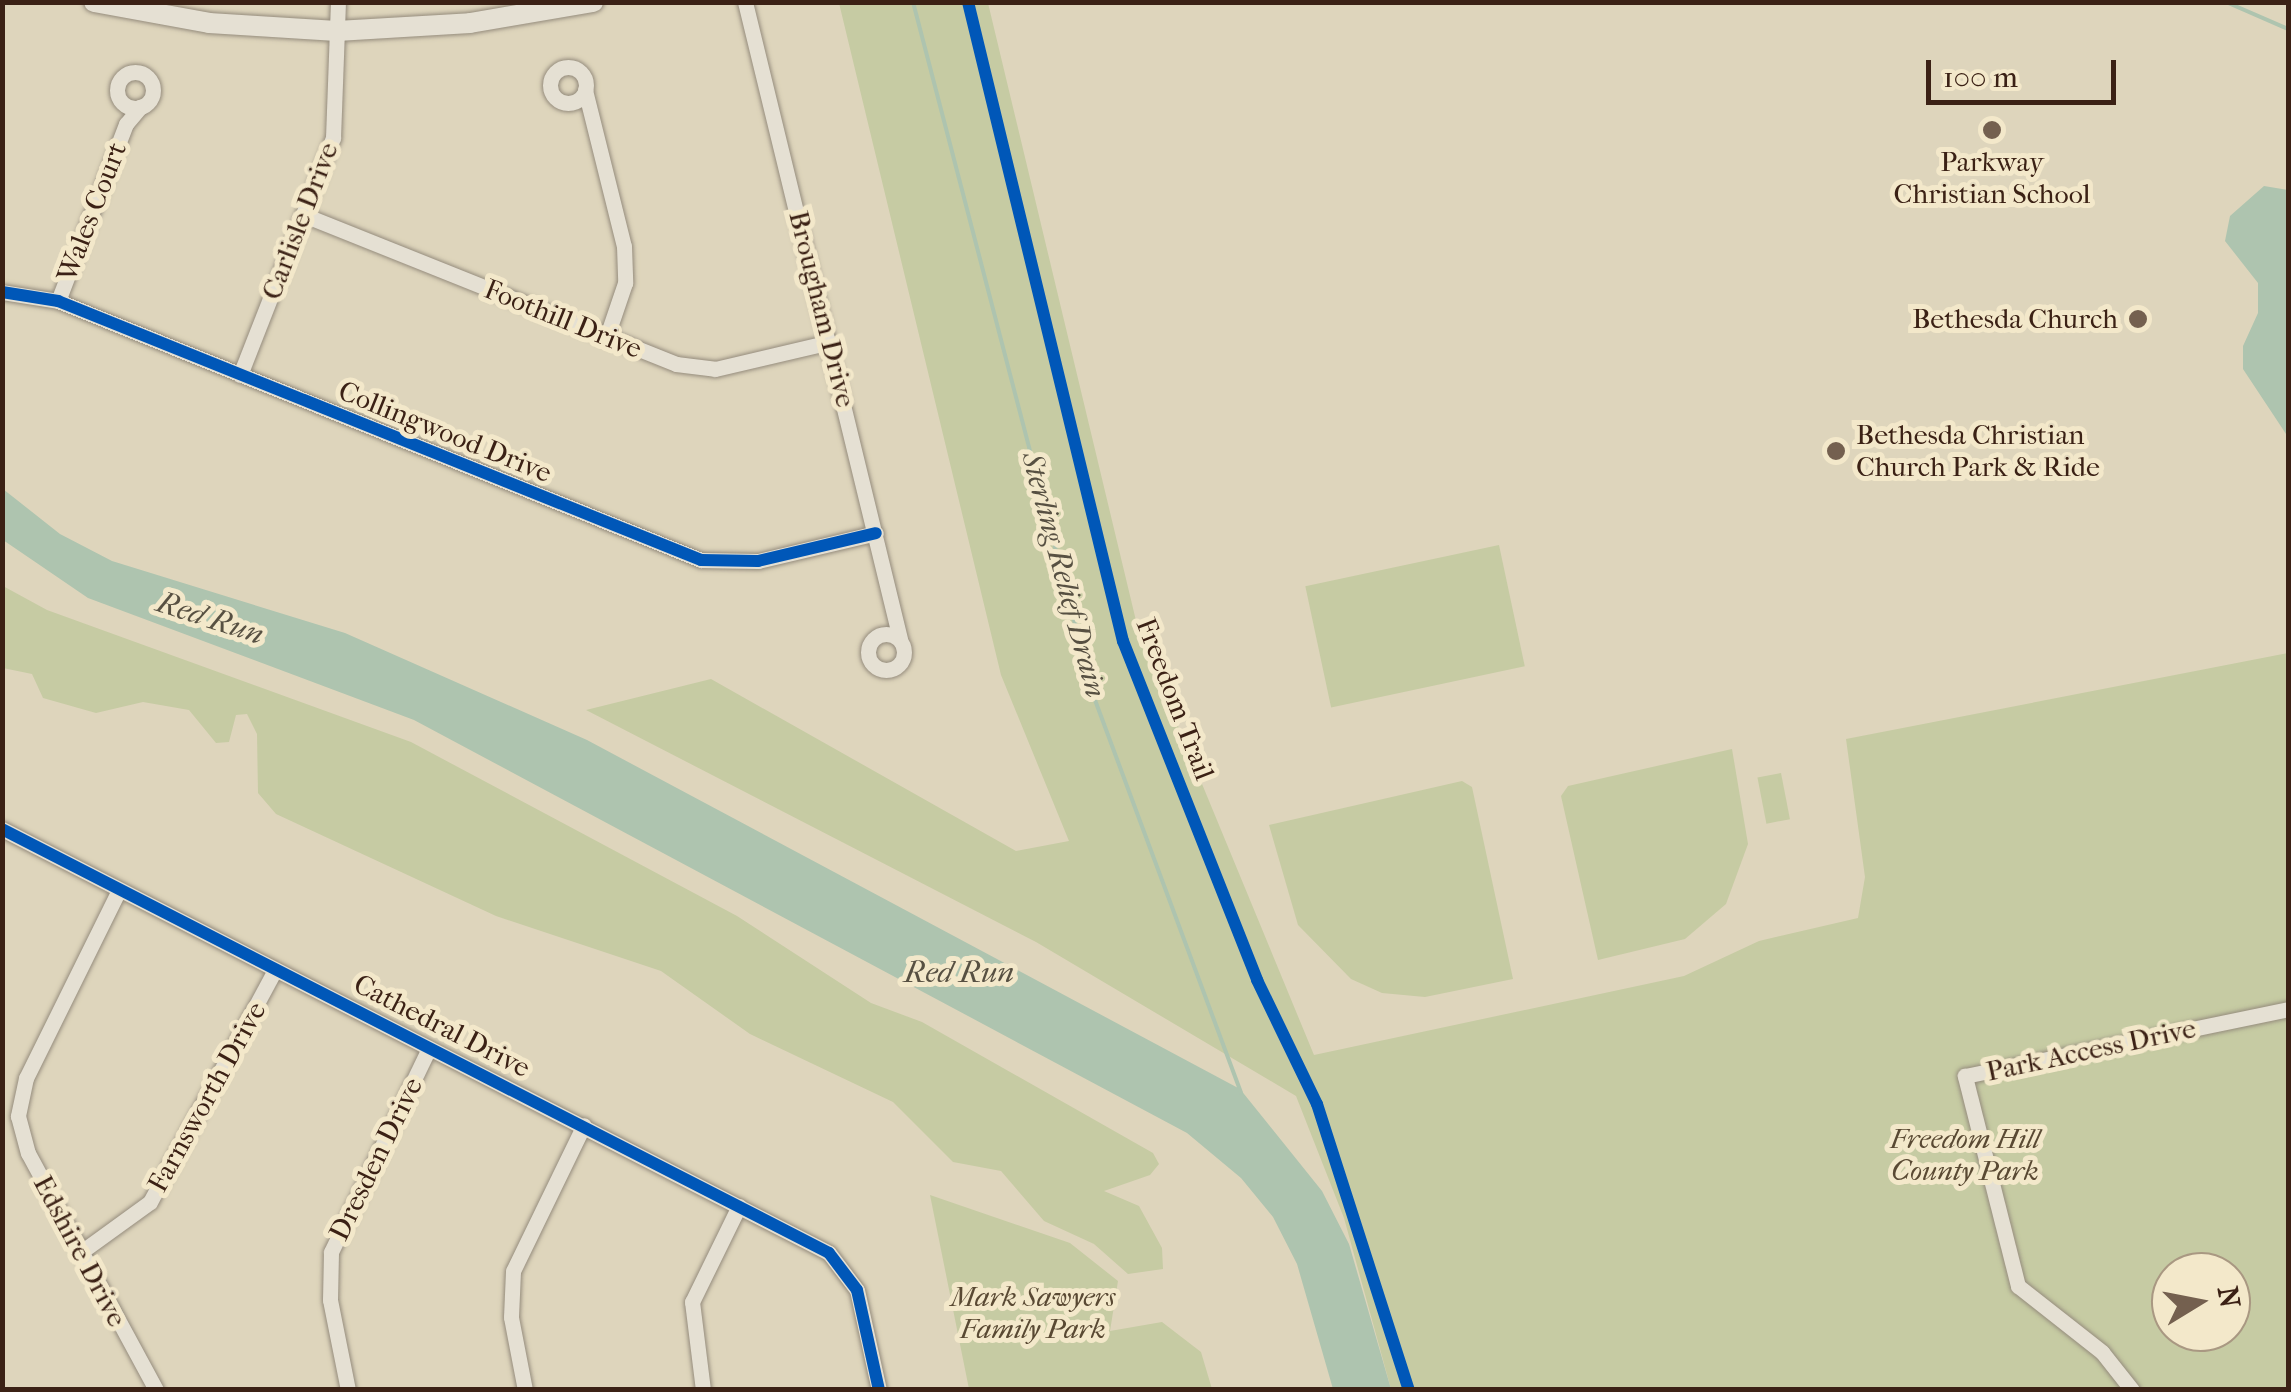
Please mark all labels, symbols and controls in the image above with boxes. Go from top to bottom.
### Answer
scale bar [1931,40,2121,102]
text: 100 m [1943,60,2018,95]
marker: Parkway Christian School [1981,119,2003,141]
street label: Wales Court [50,137,134,287]
street label: Carlisle Drive [255,138,345,304]
place label: Parkway Christian School [1894,145,2090,211]
street label: Brougham Drive [781,207,863,411]
street label: Foothill Drive [479,272,647,366]
place label: Bethesda Church [1912,302,2118,336]
marker: Bethesda Church [2127,308,2149,330]
street label: Collingwood Drive [334,374,556,490]
place label: Bethesda Christian Church Park & Ride [1856,418,2100,484]
marker: Bethesda Christian Church Park & Ride [1825,440,1847,462]
water label: Sterling Relief Drain [1013,448,1113,702]
water label: Red Run [152,585,268,653]
street label: Freedom Trail [1129,613,1221,785]
water label: Red Run [904,955,1014,991]
street label: Cathedral Drive [348,967,536,1085]
street label: Farnsworth Drive [141,996,273,1198]
street label: Park Access Drive [1983,1011,2199,1089]
street label: Dresden Drive [322,1072,430,1246]
park label: Freedom Hill County Park [1890,1122,2040,1188]
street label: Edshire Drive [26,1170,134,1332]
north arrow [2151,1252,2251,1352]
park label: Mark Sawyers Family Park [951,1280,1115,1346]
text: N [2211,1284,2247,1310]

